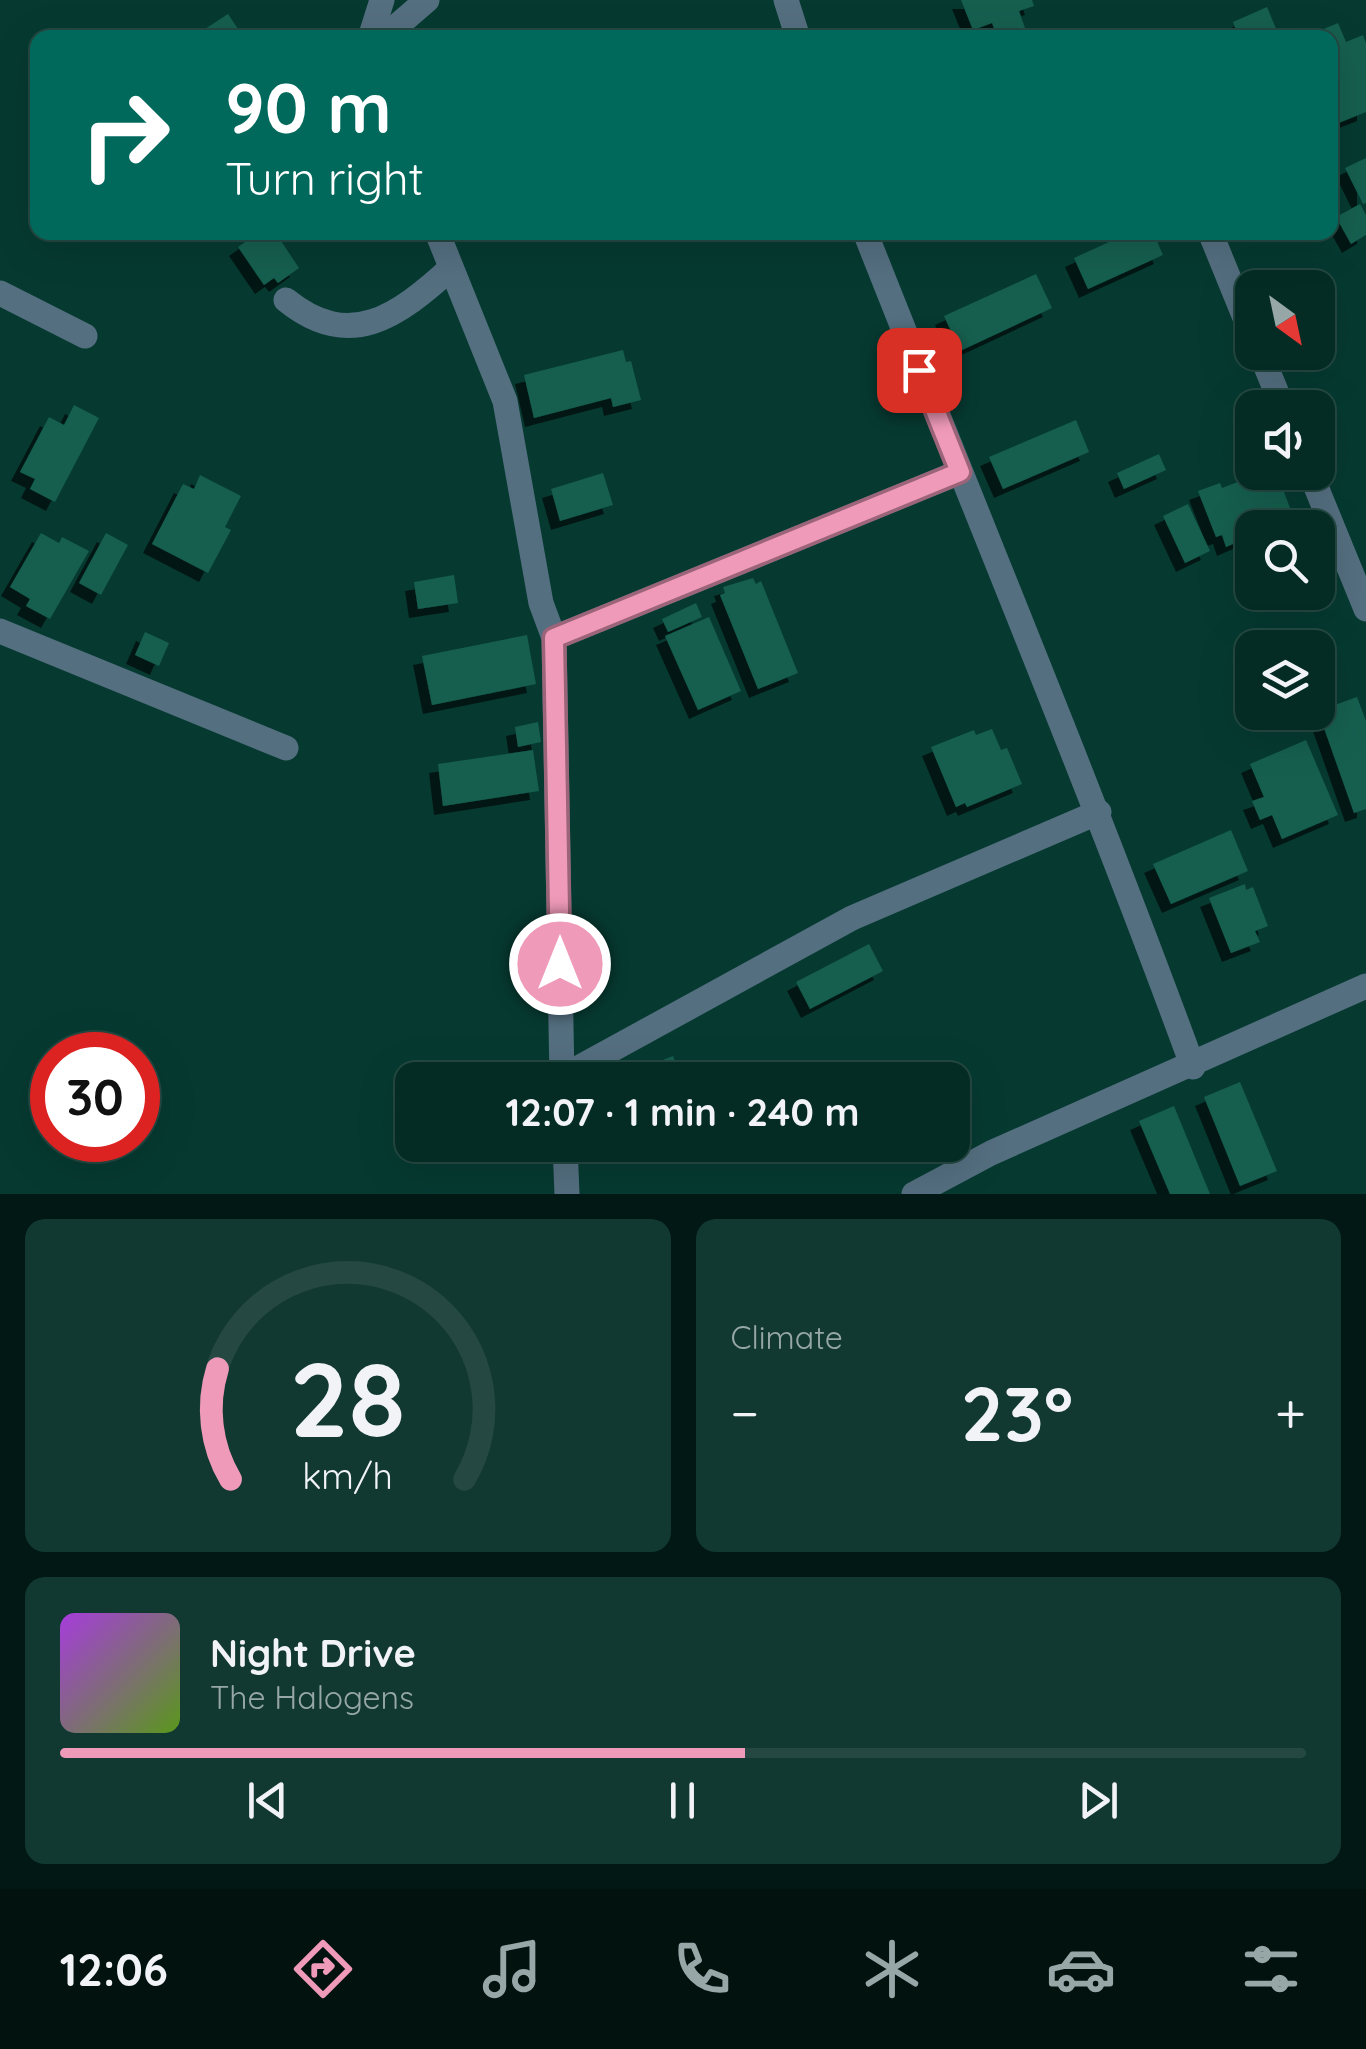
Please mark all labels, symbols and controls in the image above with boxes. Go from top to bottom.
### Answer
text: 90 m [225,63,392,151]
icon: right [60,70,190,200]
text: Turn right [225,150,424,206]
north arrow [1235,270,1335,370]
map controls [1235,270,1335,730]
pin [877,328,962,413]
icon: arrive [892,343,947,398]
button: sound [1235,390,1335,490]
button: search [1235,510,1335,610]
button: layers [1235,630,1335,730]
position arrow [508,912,612,1016]
speed limit sign: 30 [30,1032,160,1162]
text: 12:07 · 1 min · 240 m [506,1088,859,1136]
text: Climate [731,1317,843,1357]
text: 28 [290,1333,406,1463]
text: 23° [961,1366,1073,1460]
text: − [731,1378,759,1447]
text: + [1275,1378,1306,1447]
text: km/h [302,1453,393,1498]
text: Night Drive [210,1629,416,1677]
text: The Halogens [210,1677,414,1717]
icon: previous [240,1773,295,1828]
icon: pause [655,1773,710,1828]
icon: next [1071,1773,1126,1828]
icon: directions [288,1934,358,2004]
icon: music [477,1934,547,2004]
icon: phone [667,1934,737,2004]
icon: climate [857,1934,927,2004]
icon: car [1046,1934,1116,2004]
icon: filters [1236,1934,1306,2004]
text: 12:06 [60,1941,168,1997]

